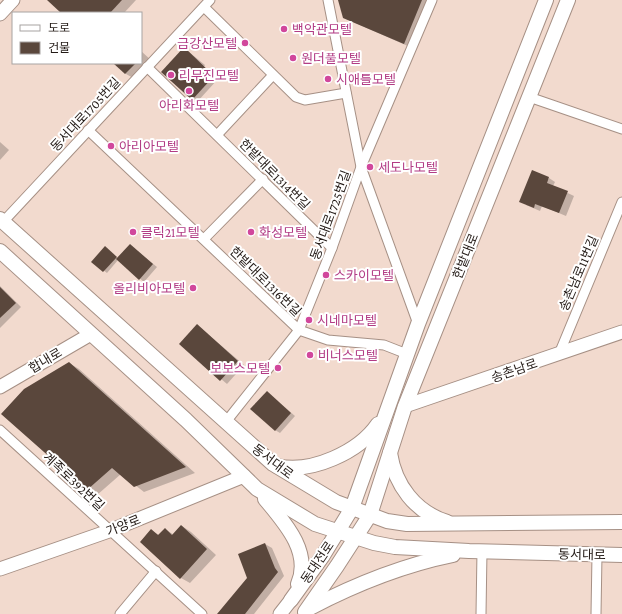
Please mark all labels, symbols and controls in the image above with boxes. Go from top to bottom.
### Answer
legend [12,12,142,64]
text: 도로 [48,21,70,35]
place label: 백악관모텔 [292,22,352,37]
marker: 백악관모텔 [279,24,289,34]
place label: 금강산모텔 [177,36,237,51]
marker: 금강산모텔 [240,38,250,48]
text: 건물 [48,41,70,55]
place label: 원더풀모텔 [301,51,361,66]
marker: 원더풀모텔 [288,53,298,63]
place label: 리무진모텔 [179,68,239,83]
marker: 리무진모텔 [166,70,176,80]
place label: 시애틀모텔 [336,72,396,87]
street label: 동서대로1705번길 [47,74,123,154]
marker: 시애틀모텔 [323,74,333,84]
marker: 아리화모텔 [184,86,194,96]
place label: 아리화모텔 [159,98,219,113]
street label: 한밭대로1314번길 [236,136,313,213]
place label: 아리아모텔 [119,139,179,154]
marker: 아리아모텔 [106,141,116,151]
place label: 세도나모텔 [378,160,438,175]
marker: 세도나모텔 [365,162,375,172]
street label: 동서대로1725번길 [307,168,354,262]
place label: 클릭21모텔 [141,225,199,240]
place label: 화성모텔 [259,225,307,240]
marker: 클릭21모텔 [128,227,138,237]
marker: 화성모텔 [246,227,256,237]
street label: 한밭대로 [450,231,481,281]
street label: 송촌남로11번길 [556,233,601,313]
street label: 한밭대로1316번길 [227,244,304,319]
place label: 스카이모텔 [334,268,394,283]
marker: 스카이모텔 [321,270,331,280]
place label: 올리비아모텔 [113,281,185,296]
marker: 올리비아모텔 [188,283,198,293]
place label: 시네마모텔 [317,313,377,328]
marker: 시네마모텔 [304,315,314,325]
street label: 합내로 [26,345,65,376]
place label: 비너스모텔 [318,348,378,363]
marker: 비너스모텔 [305,350,315,360]
street label: 송촌남로 [489,356,539,385]
place label: 보보스모텔 [210,361,270,376]
marker: 보보스모텔 [273,363,283,373]
street label: 동서대로 [249,441,296,482]
street label: 계족로392번길 [40,449,107,514]
street label: 가양로 [104,512,143,539]
street label: 동대전로 [298,538,337,586]
street label: 동서대로 [558,547,606,562]

